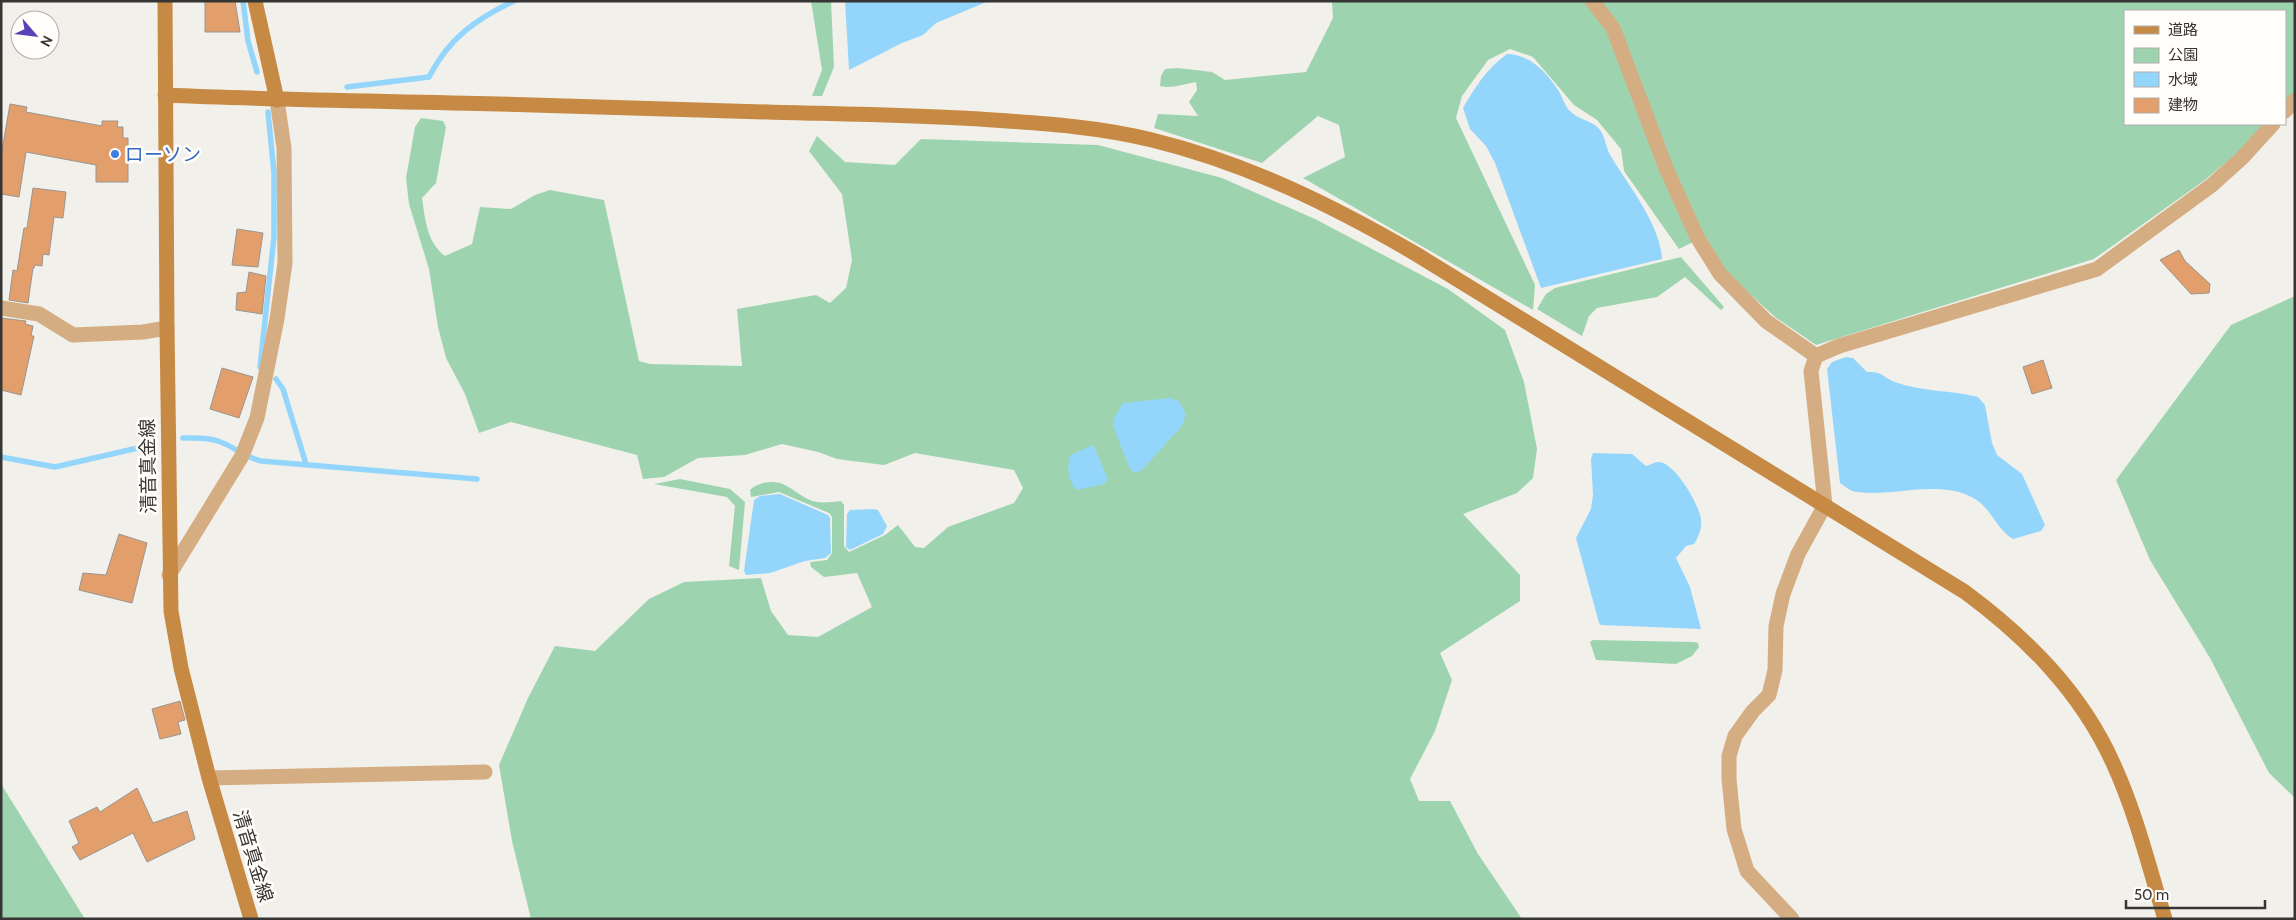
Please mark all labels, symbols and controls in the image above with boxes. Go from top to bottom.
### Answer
north arrow [10,10,60,60]
legend [2124,10,2286,125]
text: 道路 [2168,21,2198,39]
text: N [36,33,57,50]
text: 公園 [2168,46,2198,64]
text: 水域 [2168,71,2198,89]
text: 建物 [2168,96,2198,114]
place label: ローソン [125,143,201,166]
marker: ローソン [109,148,121,160]
street label: 清音真金線 [136,418,160,514]
street label: 清音真金線 [228,807,278,905]
scale bar [2126,878,2265,910]
text: 50 m [2134,886,2169,904]

